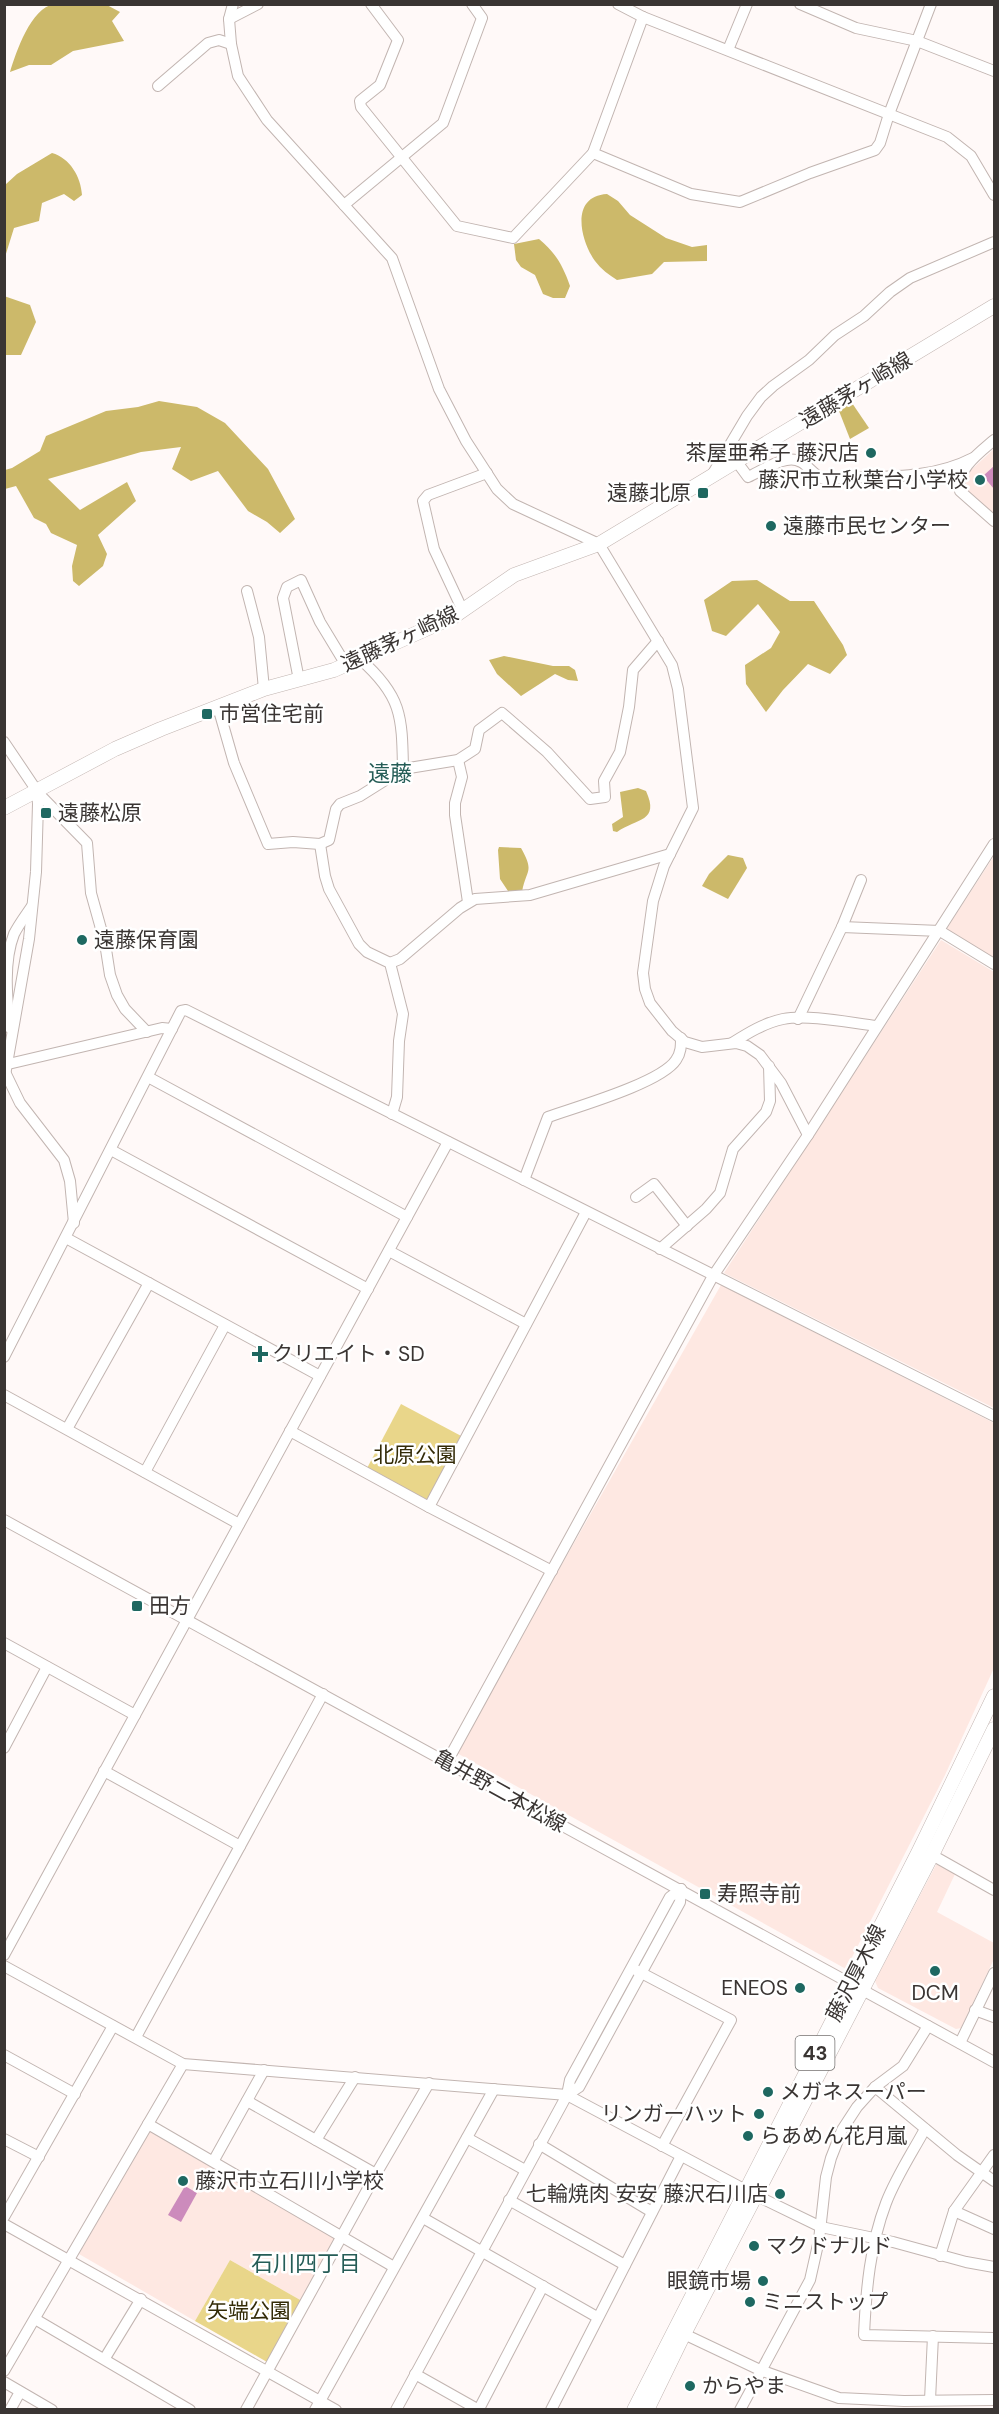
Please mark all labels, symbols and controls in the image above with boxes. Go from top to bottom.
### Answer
street label: 遠藤茅ヶ崎線 [795,346,917,434]
place label: 茶屋亜希子 藤沢店 [685,439,859,467]
marker: 茶屋亜希子 藤沢店 [864,446,878,460]
place label: 藤沢市立秋葉台小学校 [758,466,968,494]
marker: 藤沢市立秋葉台小学校 [973,473,987,487]
place label: 遠藤北原 [607,479,691,507]
marker: 遠藤北原 [696,486,710,500]
place label: 遠藤市民センター [783,512,951,540]
marker: 遠藤市民センター [764,519,778,533]
street label: 遠藤茅ヶ崎線 [337,600,463,678]
place label: 市営住宅前 [219,700,324,728]
marker: 市営住宅前 [200,707,214,721]
district label: 遠藤 [368,759,412,788]
place label: 遠藤松原 [58,799,142,827]
marker: 遠藤松原 [39,806,53,820]
place label: 遠藤保育園 [94,926,199,954]
marker: 遠藤保育園 [75,933,89,947]
place label: クリエイト・SD [272,1340,425,1368]
marker: クリエイト・SD [253,1347,267,1361]
park label: 北原公園 [373,1441,457,1469]
place label: 田方 [149,1592,191,1620]
marker: 田方 [130,1599,144,1613]
street label: 亀井野二本松線 [429,1743,571,1839]
place label: 寿照寺前 [717,1880,801,1908]
marker: 寿照寺前 [698,1887,712,1901]
street label: 藤沢厚木線 [820,1920,892,2026]
marker: DCM [928,1964,942,1978]
place label: ENEOS [721,1974,788,2002]
place label: DCM [911,1979,959,2007]
marker: ENEOS [793,1981,807,1995]
road number: 43 [796,2036,834,2070]
place label: メガネスーパー [780,2078,927,2106]
marker: メガネスーパー [761,2085,775,2099]
place label: リンガーハット [600,2100,747,2128]
marker: リンガーハット [752,2107,766,2121]
place label: らあめん花月嵐 [760,2122,907,2150]
marker: らあめん花月嵐 [741,2129,755,2143]
place label: 藤沢市立石川小学校 [195,2167,384,2195]
marker: 藤沢市立石川小学校 [176,2174,190,2188]
place label: 七輪焼肉 安安 藤沢石川店 [526,2180,768,2208]
marker: 七輪焼肉 安安 藤沢石川店 [773,2187,787,2201]
place label: マクドナルド [766,2232,892,2260]
marker: マクドナルド [747,2239,761,2253]
district label: 石川四丁目 [251,2249,361,2278]
place label: 眼鏡市場 [667,2267,751,2295]
marker: 眼鏡市場 [756,2274,770,2288]
place label: ミニストップ [762,2288,888,2316]
marker: ミニストップ [743,2295,757,2309]
park label: 矢端公園 [207,2297,291,2325]
place label: からやま [702,2372,786,2400]
marker: からやま [683,2379,697,2393]

